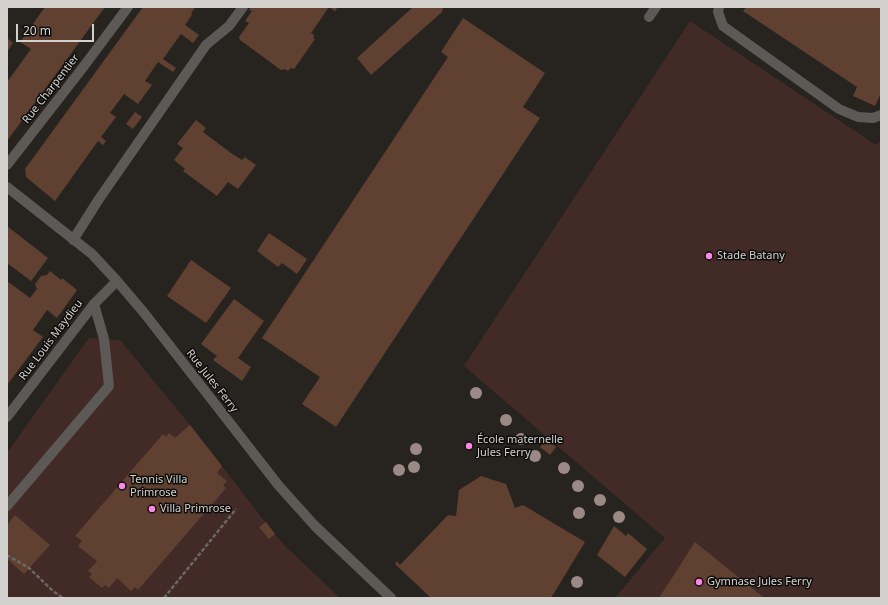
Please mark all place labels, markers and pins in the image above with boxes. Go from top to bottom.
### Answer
place label: Stade Batany [717,249,785,263]
marker: Stade Batany [704,251,714,261]
place label: École maternelle Jules Ferry [477,433,563,459]
marker: École maternelle Jules Ferry [464,441,474,451]
place label: Tennis Villa Primrose [130,473,187,499]
marker: Tennis Villa Primrose [117,481,127,491]
place label: Villa Primrose [160,502,231,516]
marker: Villa Primrose [147,504,157,514]
place label: Gymnase Jules Ferry [707,575,812,589]
marker: Gymnase Jules Ferry [694,577,704,587]

